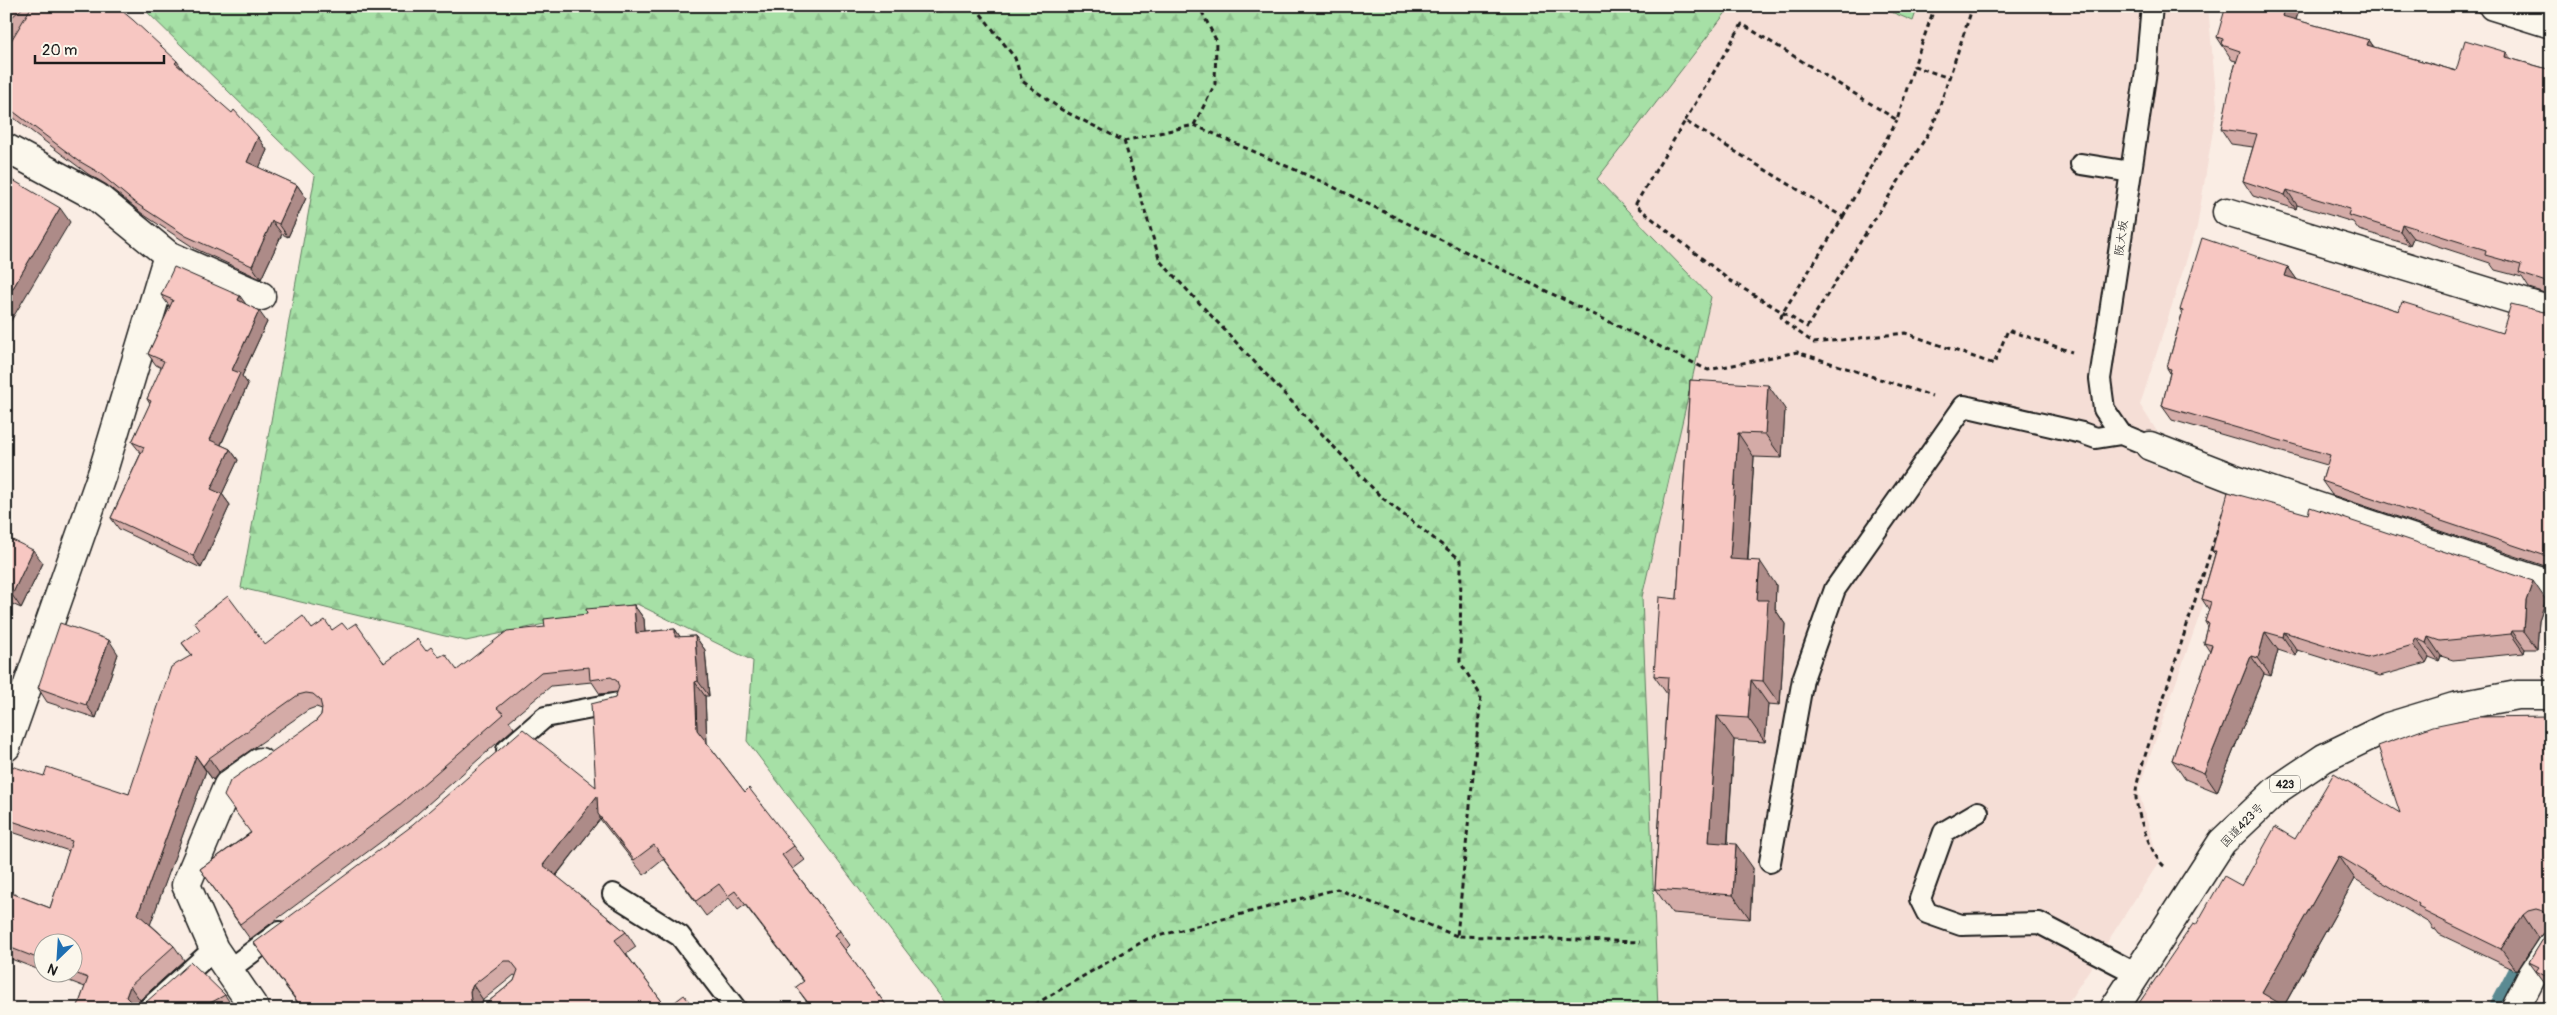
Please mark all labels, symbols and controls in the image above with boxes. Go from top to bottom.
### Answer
scale bar [35,32,164,64]
text: 20 m [42,41,77,60]
street label: 阪大坂 [2112,219,2131,257]
road number: 423 [2270,776,2300,792]
street label: 国道423号 [2218,800,2267,851]
north arrow [32,932,82,982]
text: N [45,960,61,979]

